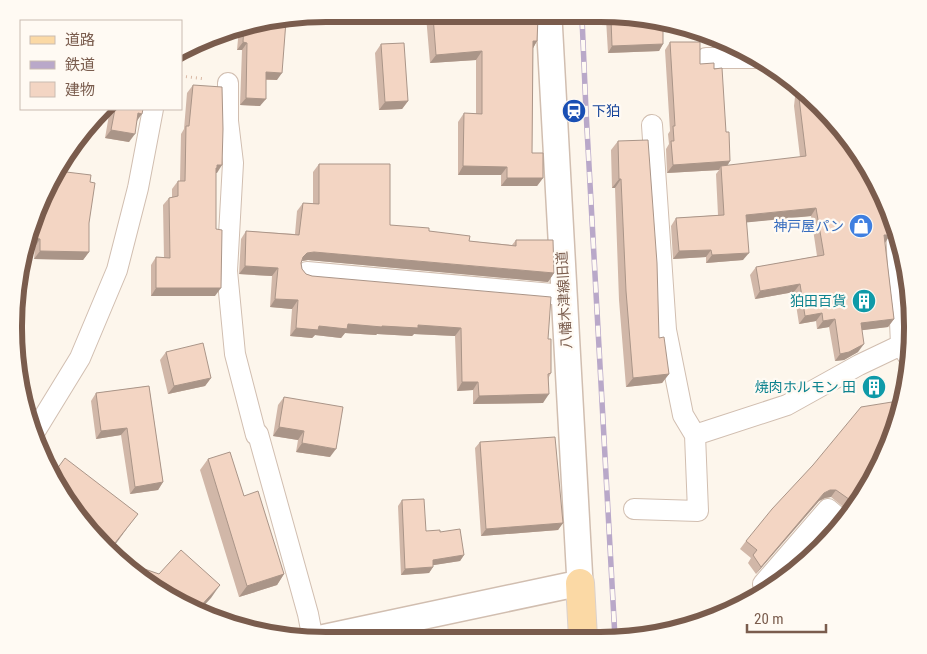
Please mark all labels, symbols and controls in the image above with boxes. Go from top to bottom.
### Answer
legend [20,20,182,110]
text: 道路 [65,31,95,49]
text: 鉄道 [65,56,95,74]
text: 建物 [65,81,95,99]
station icon: 下狛 [561,98,587,124]
place label: 下狛 [592,103,620,119]
shop icon: 神戸屋パン [848,213,874,239]
place label: 神戸屋パン [773,218,844,234]
street label: 八幡木津線旧道 [553,251,575,349]
building icon: 狛田百貨 [851,288,877,314]
place label: 狛田百貨 [790,293,846,309]
building icon: 焼肉ホルモン 田 [861,374,887,400]
place label: 焼肉ホルモン 田 [755,379,856,395]
scale bar [747,602,826,634]
text: 20 m [754,610,784,628]

